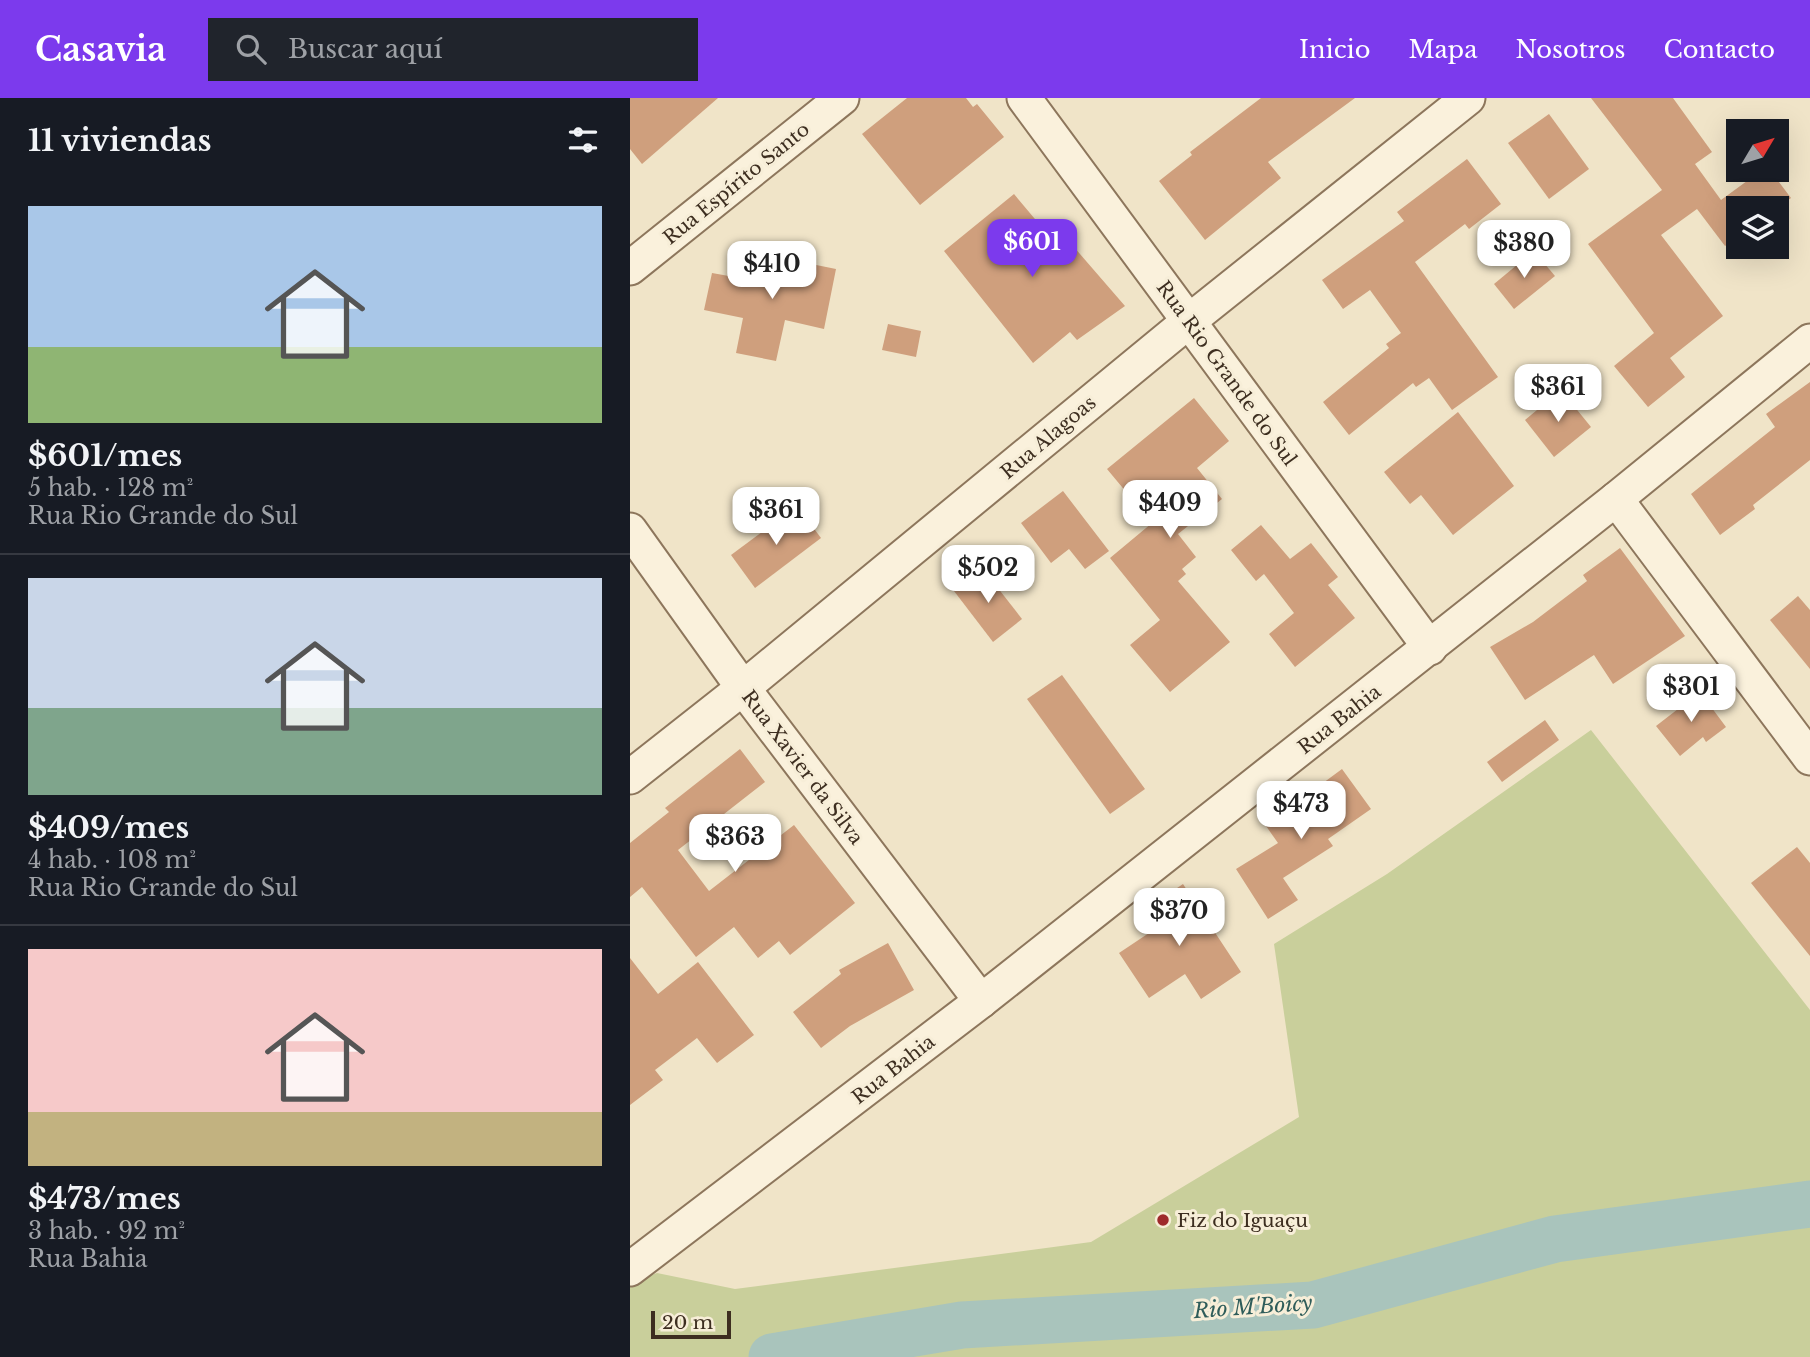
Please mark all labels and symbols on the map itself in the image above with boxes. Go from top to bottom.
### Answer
street label: Rua Espírito Santo [659,117,814,249]
north arrow [1726,119,1788,182]
pin: $601 [991,220,1073,279]
pin: $380 [1483,220,1565,280]
pin: $410 [731,242,813,301]
street label: Rua Rio Grande do Sul [1152,276,1301,470]
pin: $361 [1517,364,1599,424]
street label: Rua Alagoas [996,391,1101,484]
pin: $409 [1129,480,1211,540]
pin: $361 [735,488,817,547]
pin: $502 [947,546,1029,605]
pin: $301 [1650,664,1732,724]
street label: Rua Bahia [1293,680,1386,759]
street label: Rua Xavier da Silva [737,686,868,849]
pin: $473 [1260,782,1342,841]
pin: $363 [694,814,776,874]
pin: $370 [1138,888,1220,948]
street label: Rua Bahia [847,1030,940,1109]
place label: Fiz do Iguaçu [1177,1209,1308,1232]
marker: Fiz do Iguaçu [1155,1212,1171,1228]
water label: Rio M'Boicy [1192,1290,1314,1324]
scale bar [651,1308,732,1340]

